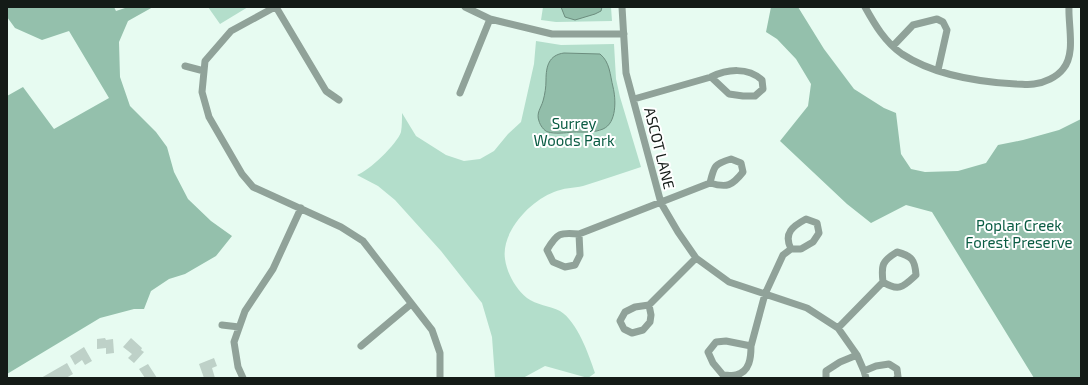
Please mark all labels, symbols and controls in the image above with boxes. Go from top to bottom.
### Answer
street label: ASCOT LANE [641,105,679,191]
park label: Surrey Woods Park [533,114,615,149]
park label: Poplar Creek Forest Preserve [965,216,1073,251]

